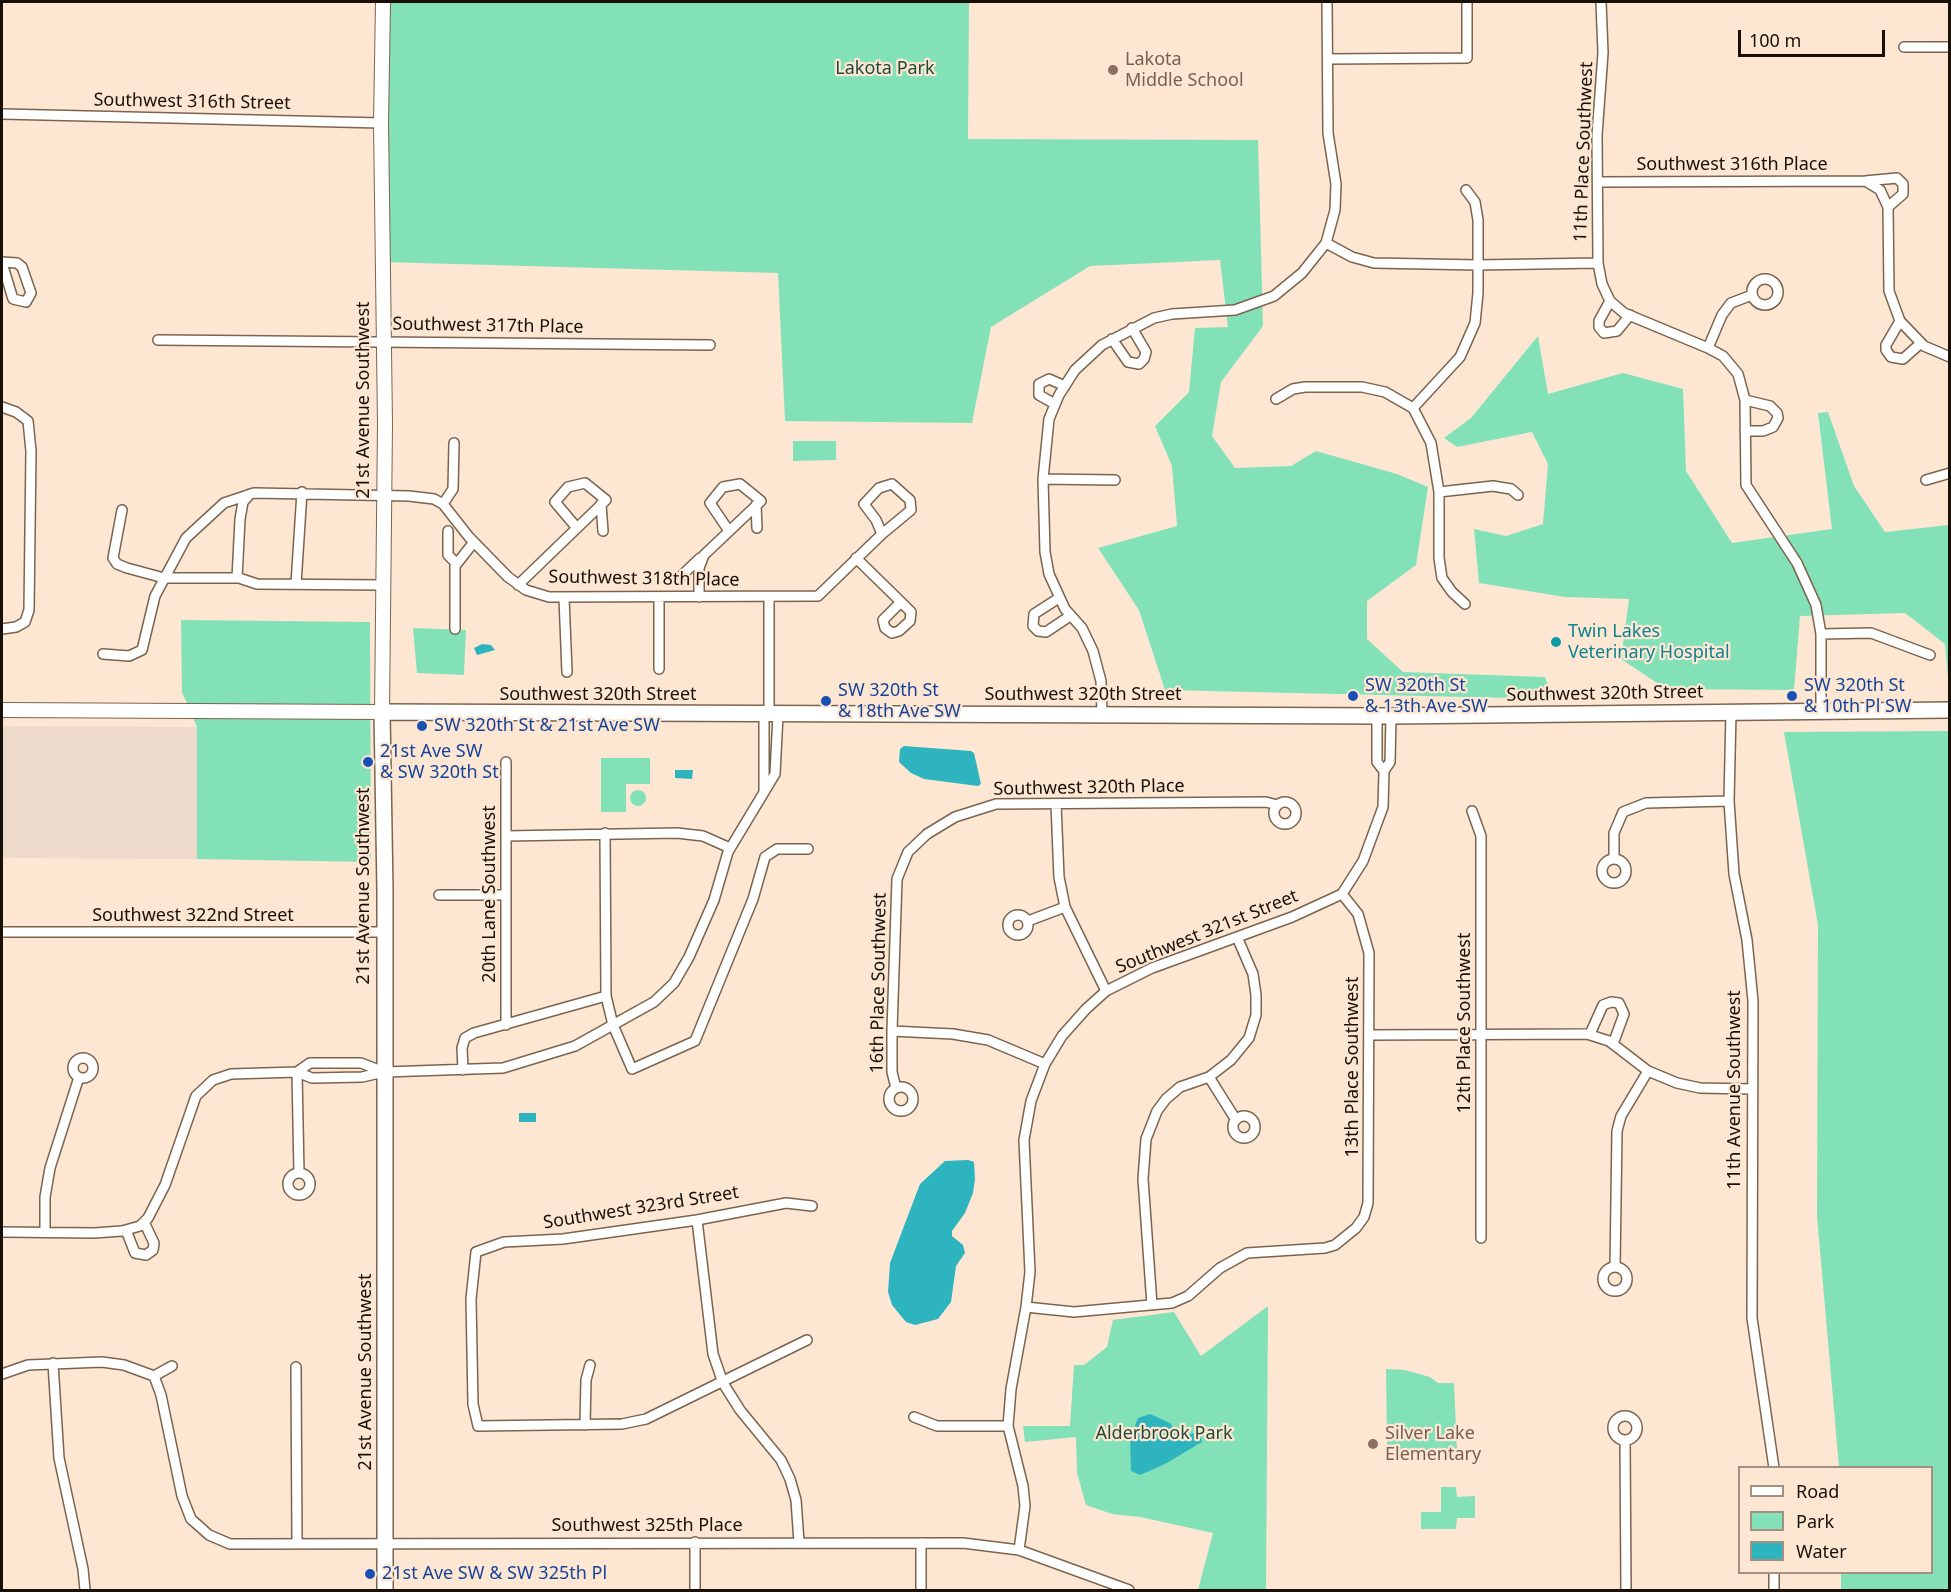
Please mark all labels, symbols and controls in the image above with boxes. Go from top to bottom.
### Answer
scale bar [1741,18,1888,56]
text: 100 m [1749,28,1801,52]
place label: Lakota Middle School [1125,49,1244,92]
park label: Lakota Park [835,58,935,80]
street label: 11th Place Southwest [1570,61,1598,243]
marker: Lakota Middle School [1106,63,1120,77]
street label: Southwest 316th Street [93,89,291,115]
street label: Southwest 316th Place [1636,154,1828,176]
street label: 21st Avenue Southwest [353,301,375,499]
street label: Southwest 317th Place [392,314,584,338]
street label: Southwest 318th Place [548,567,740,591]
place label: Twin Lakes Veterinary Hospital [1568,621,1730,664]
marker: Twin Lakes Veterinary Hospital [1549,635,1563,649]
place label: SW 320th St & 13th Ave SW [1365,675,1488,718]
place label: SW 320th St & 10th Pl SW [1804,675,1912,718]
place label: SW 320th St & 18th Ave SW [838,680,961,722]
street label: Southwest 320th Street [1506,681,1704,707]
street label: Southwest 320th Street [499,684,697,706]
street label: Southwest 320th Street [984,684,1182,706]
marker: SW 320th St & 13th Ave SW [1346,689,1360,703]
marker: SW 320th St & 10th Pl SW [1785,689,1799,703]
marker: SW 320th St & 18th Ave SW [819,694,833,708]
place label: SW 320th St & 21st Ave SW [434,715,660,737]
marker: SW 320th St & 21st Ave SW [415,719,429,733]
place label: 21st Ave SW & SW 320th St [380,741,499,783]
marker: 21st Ave SW & SW 320th St [361,755,375,769]
street label: Southwest 320th Place [993,776,1185,800]
street label: 21st Avenue Southwest [353,787,375,985]
street label: 20th Lane Southwest [479,805,501,983]
street label: Southwest 321st Street [1113,886,1301,978]
street label: 16th Place Southwest [867,892,891,1074]
street label: Southwest 322nd Street [92,905,294,927]
street label: 12th Place Southwest [1454,933,1476,1113]
street label: 13th Place Southwest [1342,977,1364,1157]
street label: 11th Avenue Southwest [1724,990,1746,1190]
street label: Southwest 323rd Street [542,1182,740,1234]
street label: 21st Avenue Southwest [355,1273,377,1471]
park label: Alderbrook Park [1095,1423,1233,1445]
place label: Silver Lake Elementary [1385,1423,1481,1466]
marker: Silver Lake Elementary [1366,1437,1380,1451]
legend [1738,1466,1933,1574]
text: Road [1796,1479,1839,1503]
text: Park [1796,1509,1834,1533]
street label: Southwest 325th Place [551,1515,743,1537]
text: Water [1796,1539,1847,1563]
place label: 21st Ave SW & SW 325th Pl [382,1563,607,1585]
marker: 21st Ave SW & SW 325th Pl [363,1567,377,1581]

